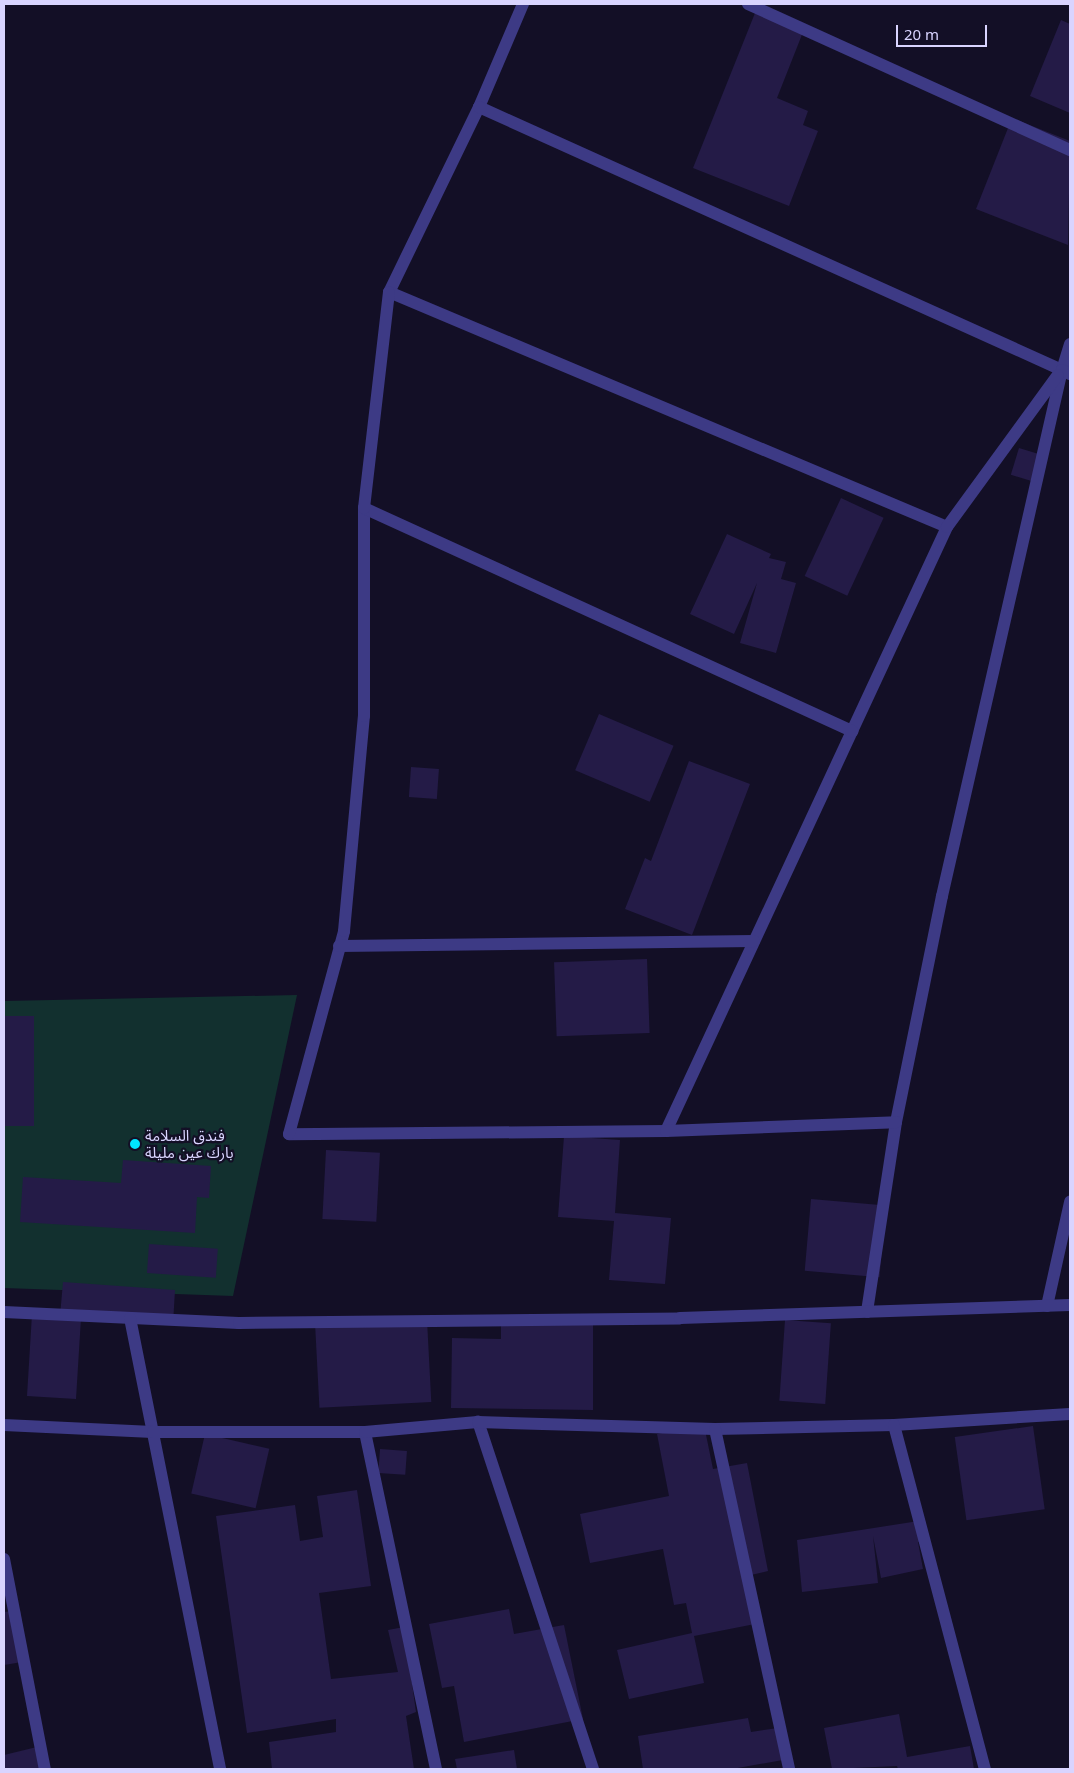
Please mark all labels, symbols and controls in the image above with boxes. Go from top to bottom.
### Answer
scale bar [899,15,990,47]
text: 20 m [904,24,939,44]
place label: فندق السلامة بارك عين مليلة [145,1126,233,1161]
marker: فندق السلامة بارك عين مليلة [129,1138,141,1150]

